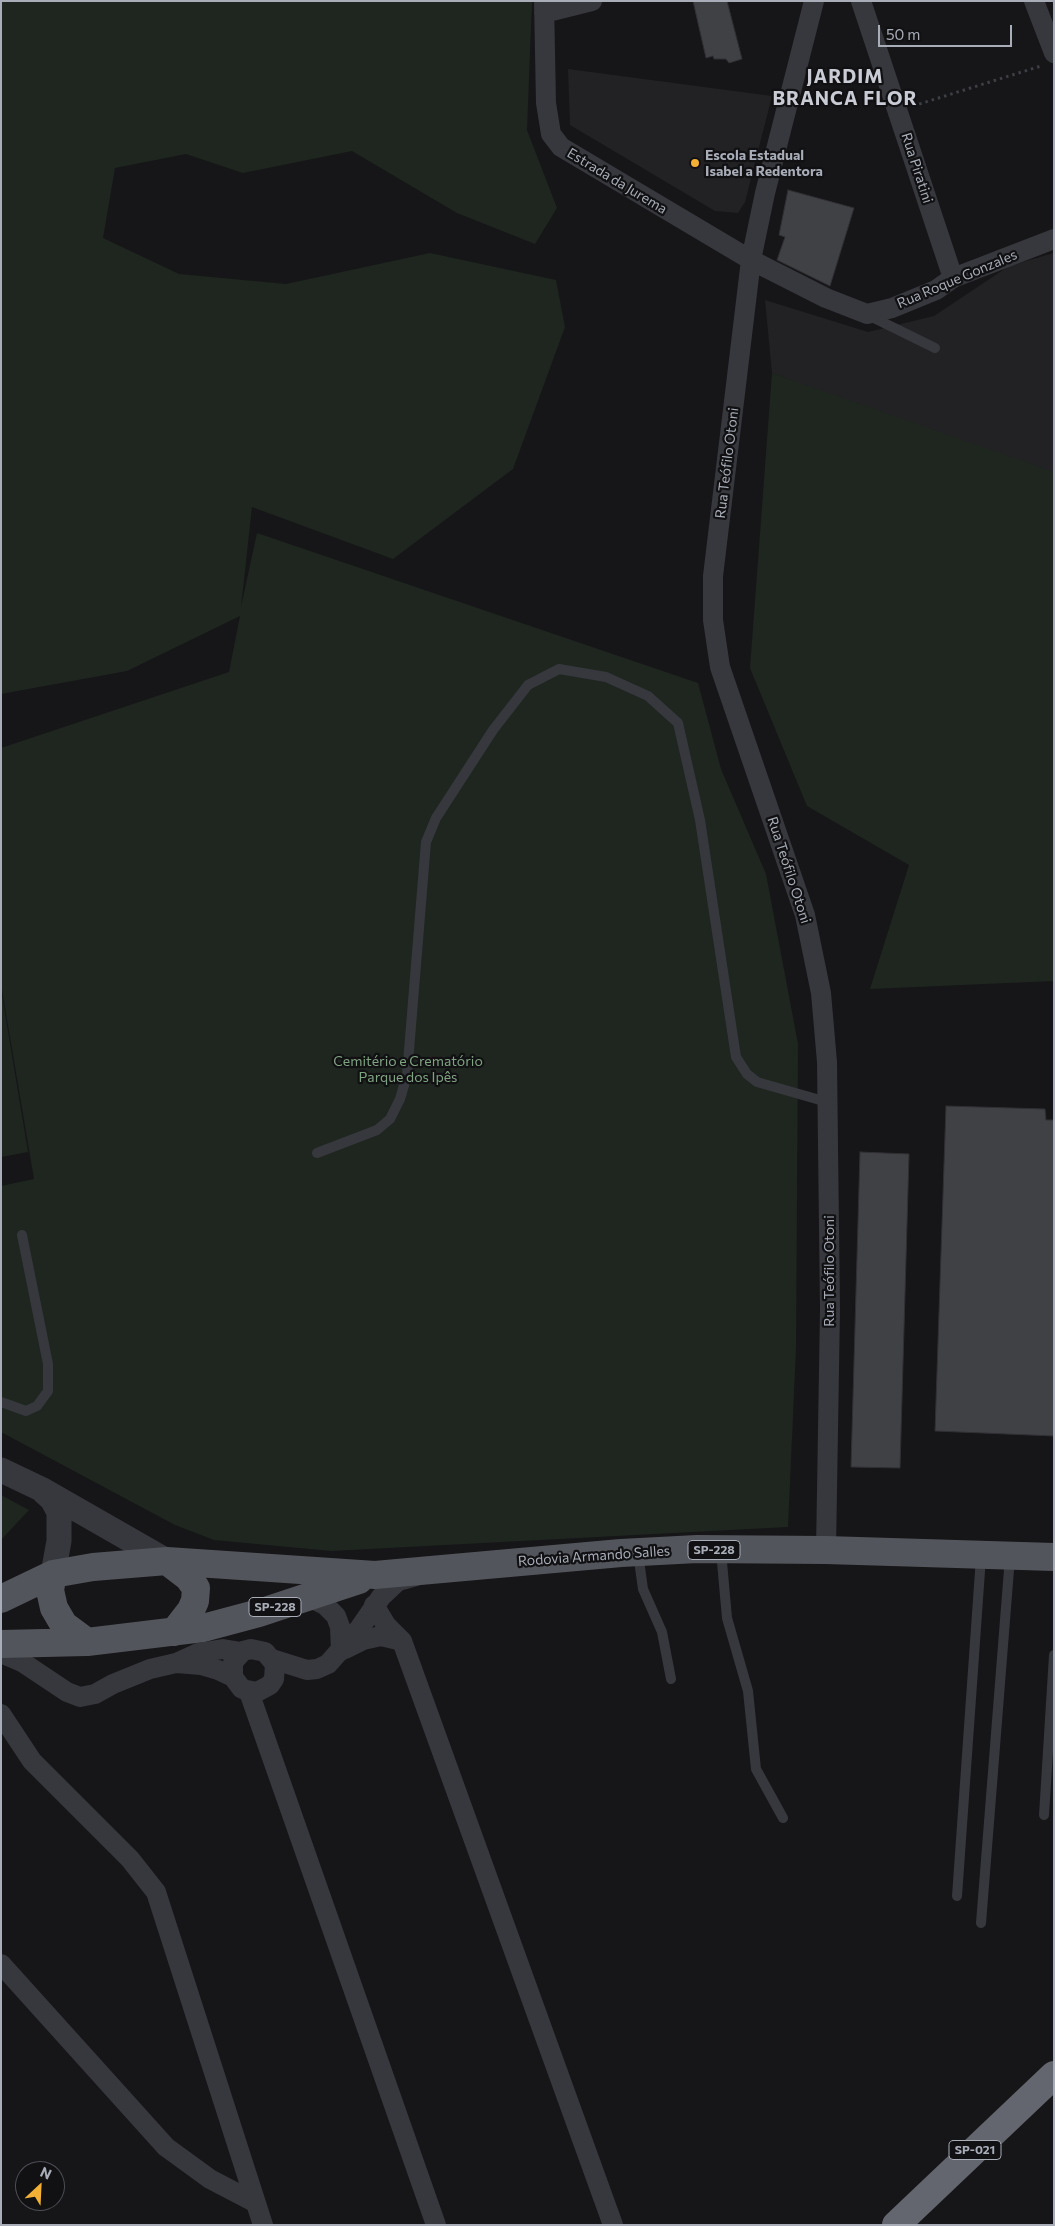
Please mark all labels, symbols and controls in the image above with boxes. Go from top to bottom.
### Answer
scale bar [880,15,1014,47]
text: 50 m [886,25,920,43]
district label: JARDIM BRANCA FLOR [771,66,919,110]
street label: Rua Piratini [898,131,936,205]
street label: Estrada da Jurema [564,145,670,217]
place label: Escola Estadual Isabel a Redentora [705,147,823,180]
marker: Escola Estadual Isabel a Redentora [689,157,701,169]
street label: Rua Roque Gonzales [894,246,1020,312]
street label: Rua Teófilo Otoni [712,407,742,519]
street label: Rua Teófilo Otoni [764,814,814,926]
park label: Cemitério e Crematório Parque dos Ipês [333,1053,483,1086]
street label: Rua Teófilo Otoni [821,1215,837,1327]
road number: SP-228 [688,1540,740,1560]
street label: Rodovia Armando Salles [517,1542,671,1570]
road number: SP-228 [249,1598,301,1616]
road number: SP-021 [949,2140,1001,2160]
north arrow [15,2161,65,2211]
text: N [38,2163,54,2183]

